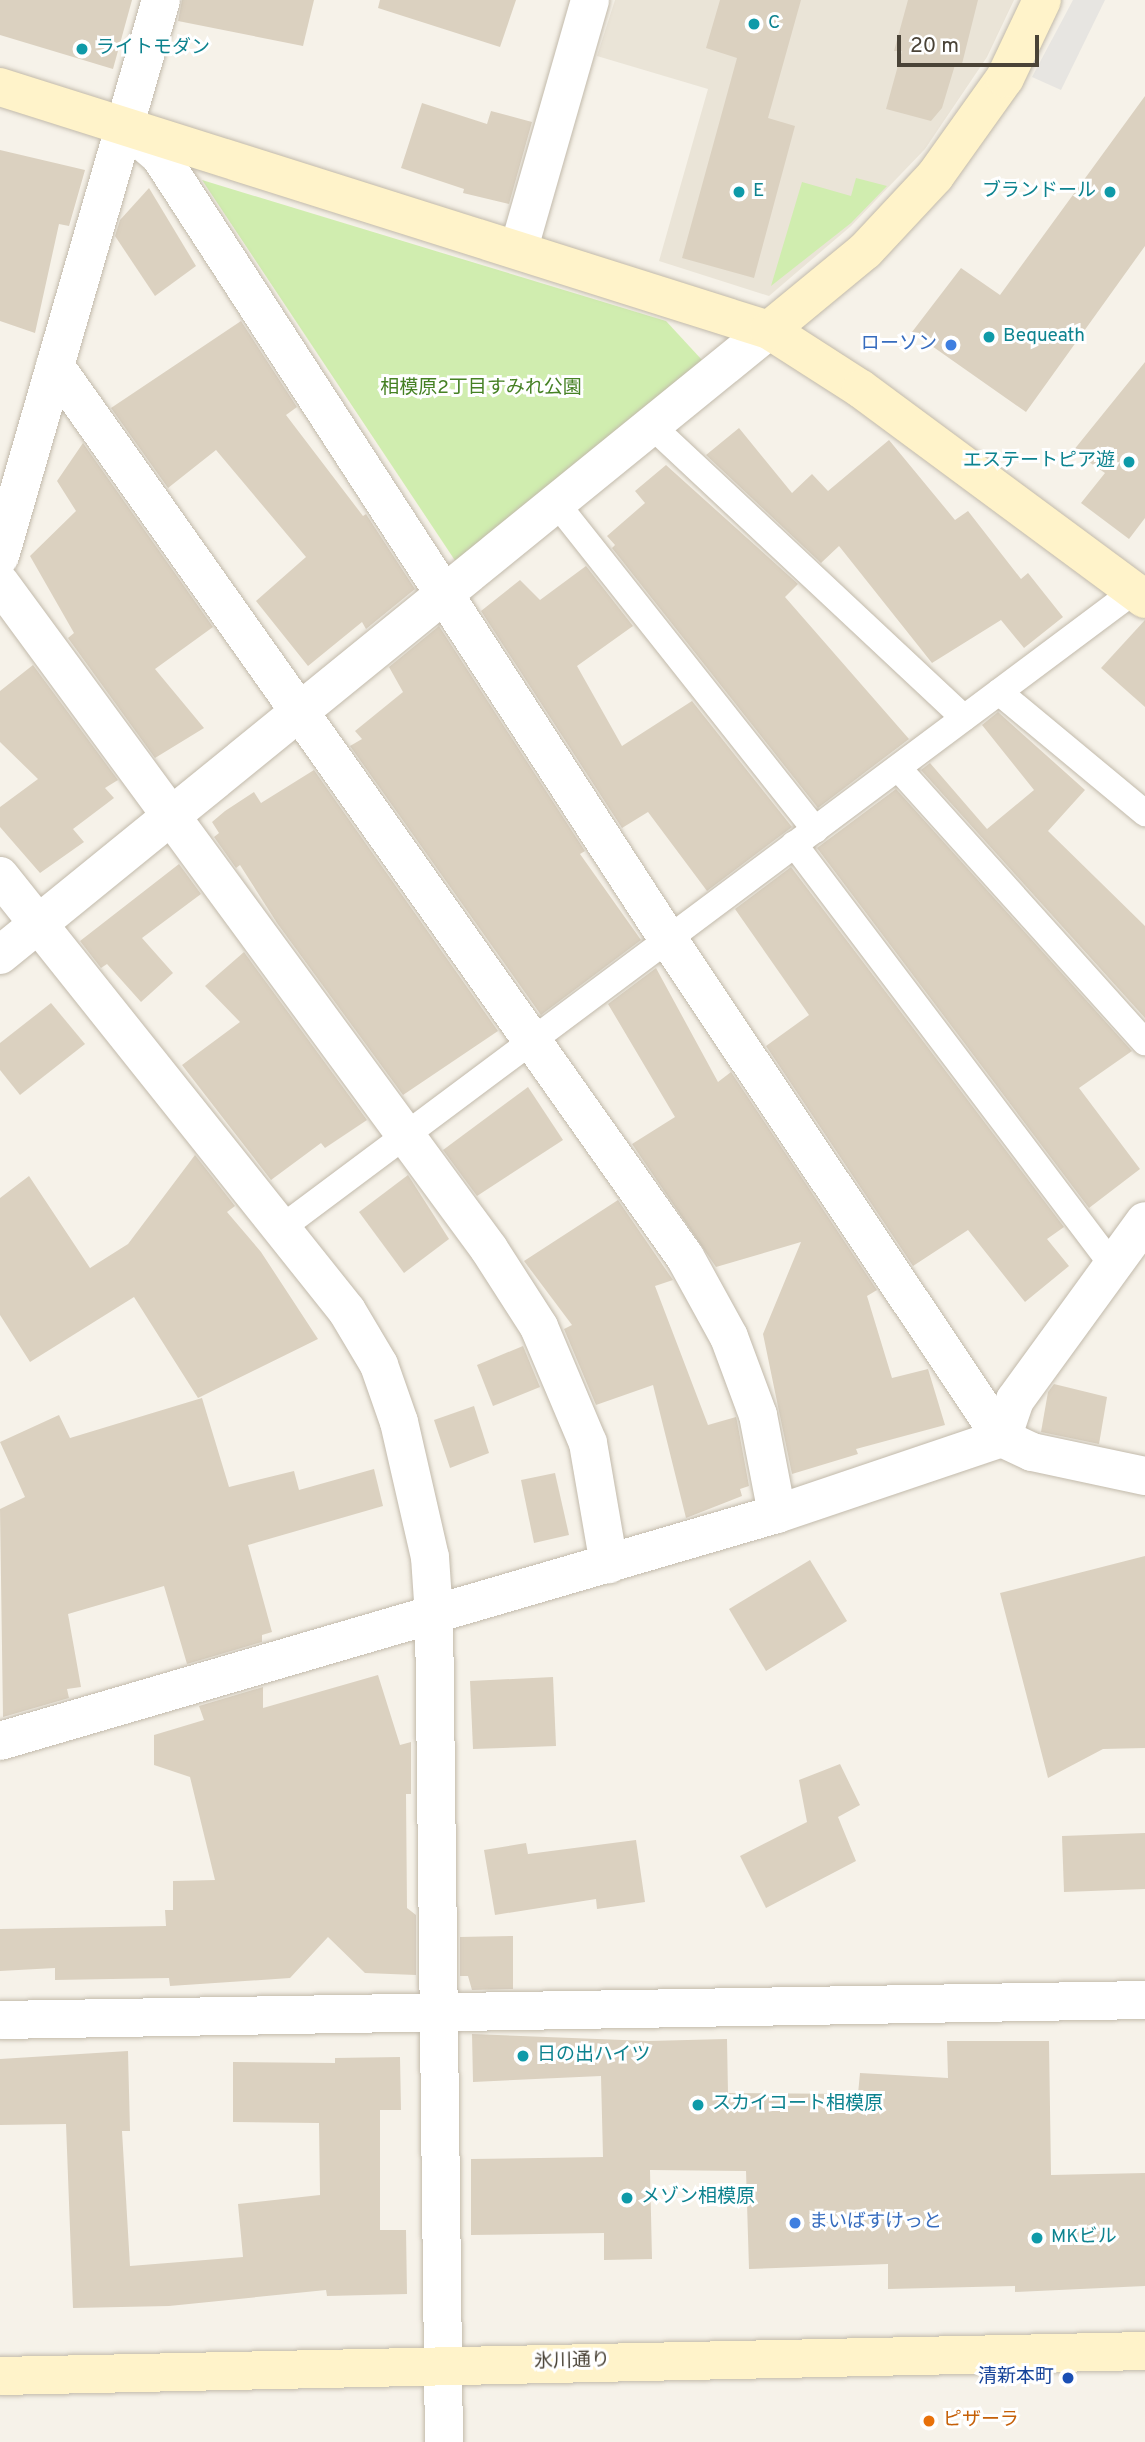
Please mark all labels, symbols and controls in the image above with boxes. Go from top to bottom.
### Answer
place label: C [768,13,780,35]
marker: C [746,16,762,32]
scale bar [900,21,1042,65]
text: 20 m [910,33,959,60]
place label: ライトモダン [96,38,210,60]
marker: ライトモダン [74,41,90,57]
place label: E [753,181,764,203]
place label: ブランドール [982,181,1096,203]
marker: E [731,184,747,200]
marker: ブランドール [1102,184,1118,200]
place label: Bequeath [1003,326,1085,348]
marker: Bequeath [981,329,997,345]
place label: ローソン [861,334,937,356]
marker: ローソン [943,337,959,353]
park label: 相模原2丁目すみれ公園 [380,378,582,400]
place label: エステートピア遊 [963,451,1115,473]
marker: エステートピア遊 [1121,454,1137,470]
place label: 日の出ハイツ [537,2045,651,2067]
marker: 日の出ハイツ [515,2048,531,2064]
place label: スカイコート相模原 [712,2094,883,2116]
marker: スカイコート相模原 [690,2097,706,2113]
place label: メゾン相模原 [641,2187,755,2209]
marker: メゾン相模原 [619,2190,635,2206]
place label: まいばすけっと [809,2212,942,2234]
marker: まいばすけっと [787,2215,803,2231]
place label: MKビル [1051,2227,1117,2249]
marker: MKビル [1029,2230,1045,2246]
street label: 氷川通り [534,2350,610,2374]
place label: 清新本町 [978,2367,1054,2389]
marker: 清新本町 [1060,2370,1076,2386]
place label: ピザーラ [943,2410,1019,2432]
marker: ピザーラ [921,2413,937,2429]

